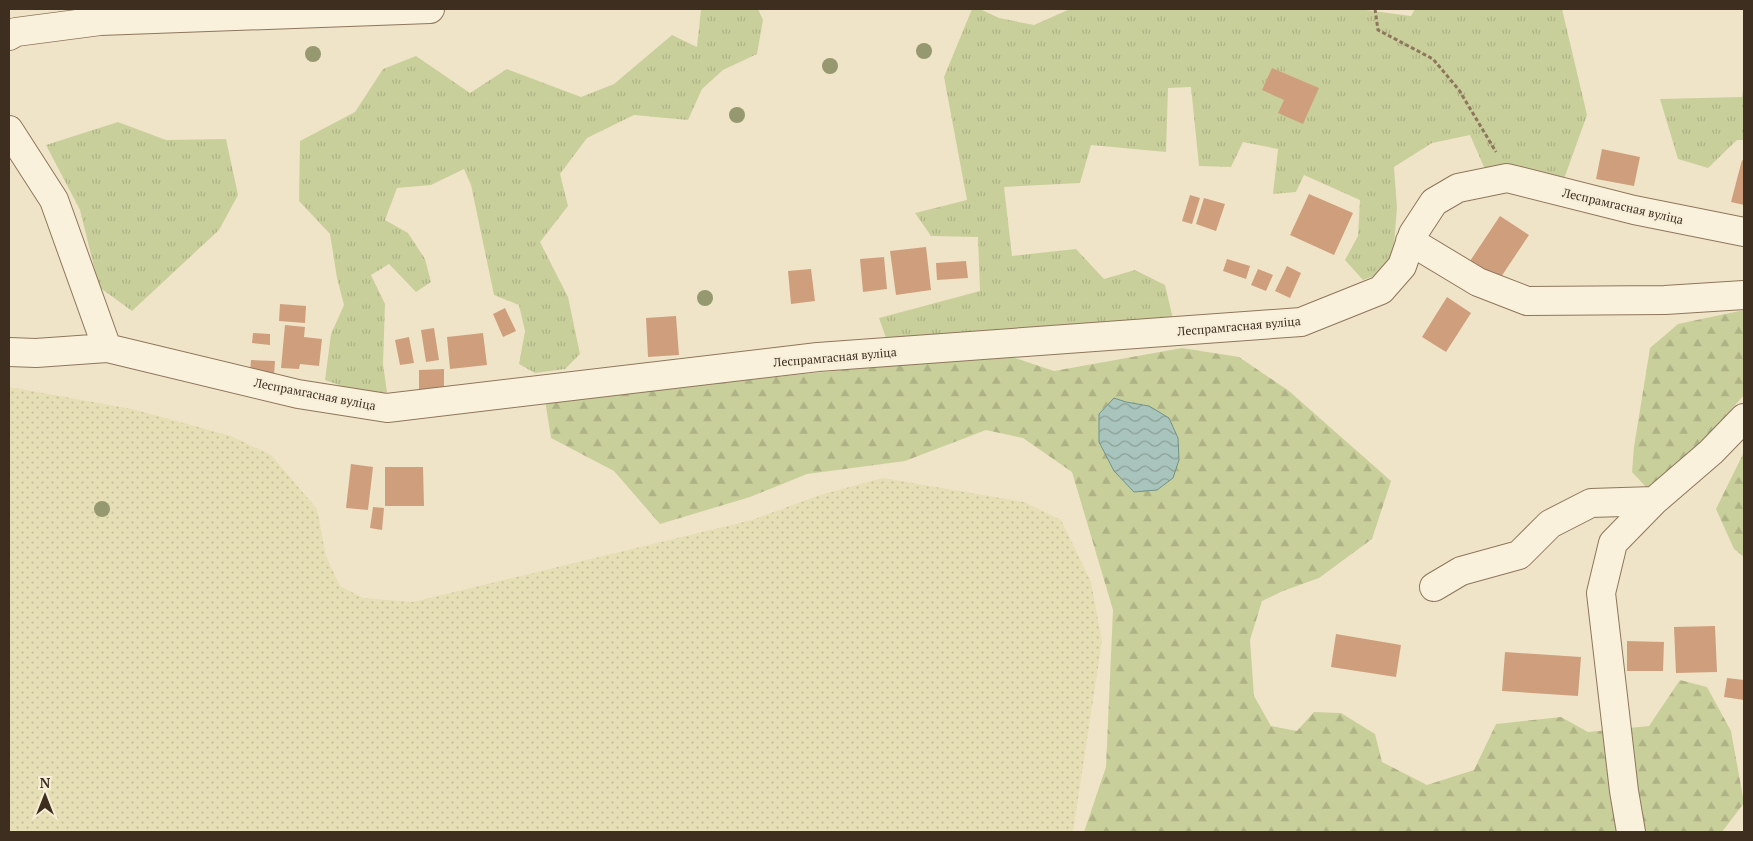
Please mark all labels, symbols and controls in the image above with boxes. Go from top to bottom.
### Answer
street label: Леспрамгасная вуліца [1560,185,1685,227]
street label: Леспрамгасная вуліца [1176,313,1301,339]
street label: Леспрамгасная вуліца [772,344,897,370]
street label: Леспрамгасная вуліца [252,375,377,413]
north arrow [20,771,70,821]
text: N [40,773,51,792]

